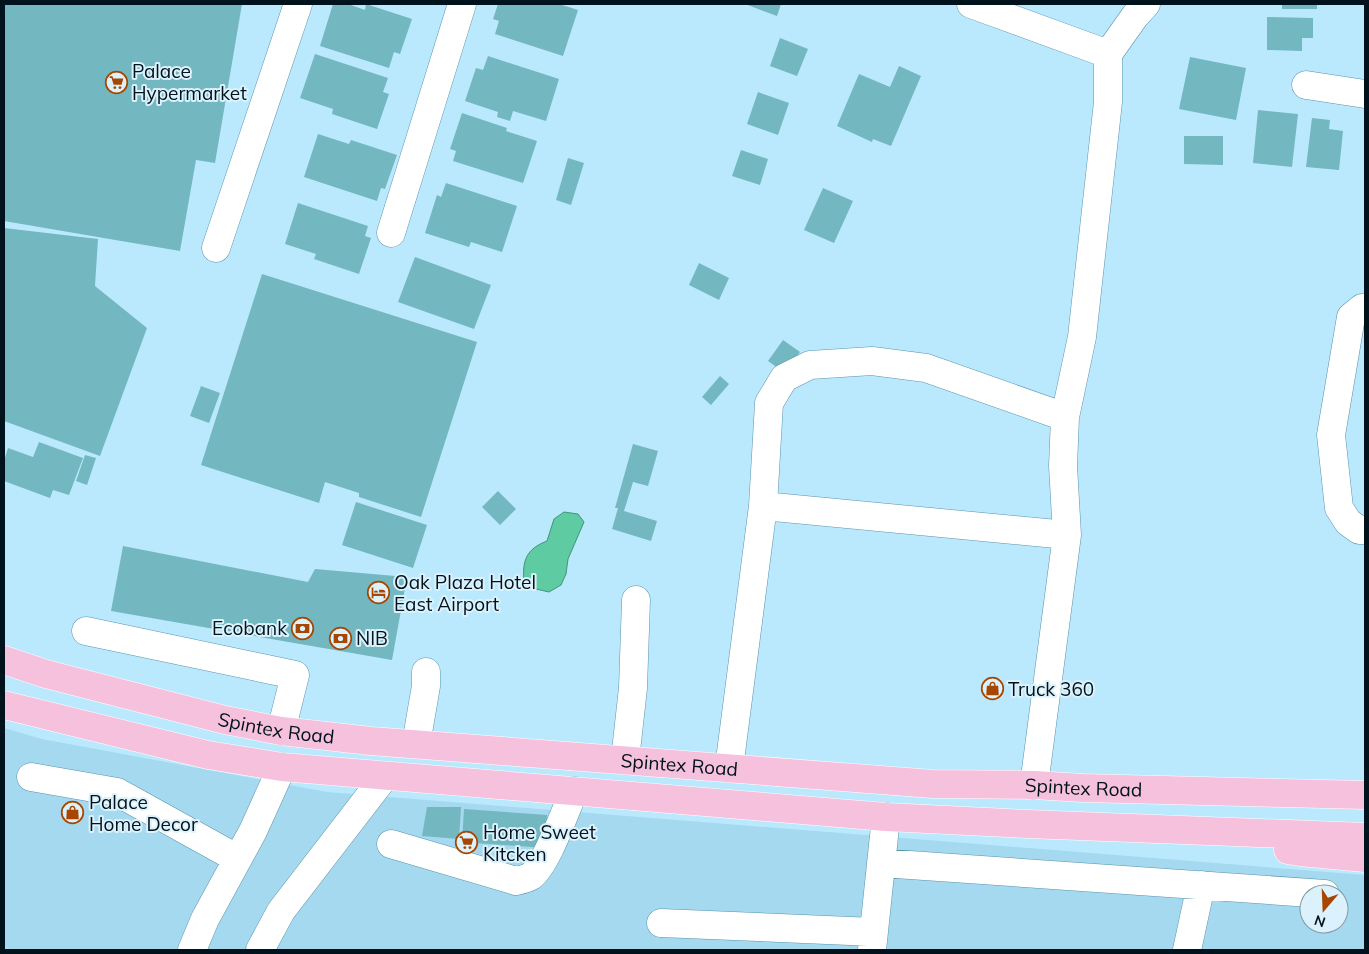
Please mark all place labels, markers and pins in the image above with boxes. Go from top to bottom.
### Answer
place label: Palace Hypermarket [132,59,247,105]
supermarket icon: Palace Hypermarket [104,70,128,94]
place label: Oak Plaza Hotel East Airport [394,570,536,616]
hotel icon: Oak Plaza Hotel East Airport [366,581,390,605]
place label: Ecobank [212,616,287,640]
bank icon: Ecobank [291,616,315,640]
bank icon: NIB [328,626,352,650]
place label: NIB [356,626,388,650]
shop icon: Truck 360 [980,677,1004,701]
place label: Truck 360 [1008,677,1094,701]
place label: Palace Home Decor [89,790,198,836]
shop icon: Palace Home Decor [61,801,85,825]
place label: Home Sweet Kitcken [483,820,596,866]
supermarket icon: Home Sweet Kitcken [455,831,479,855]

